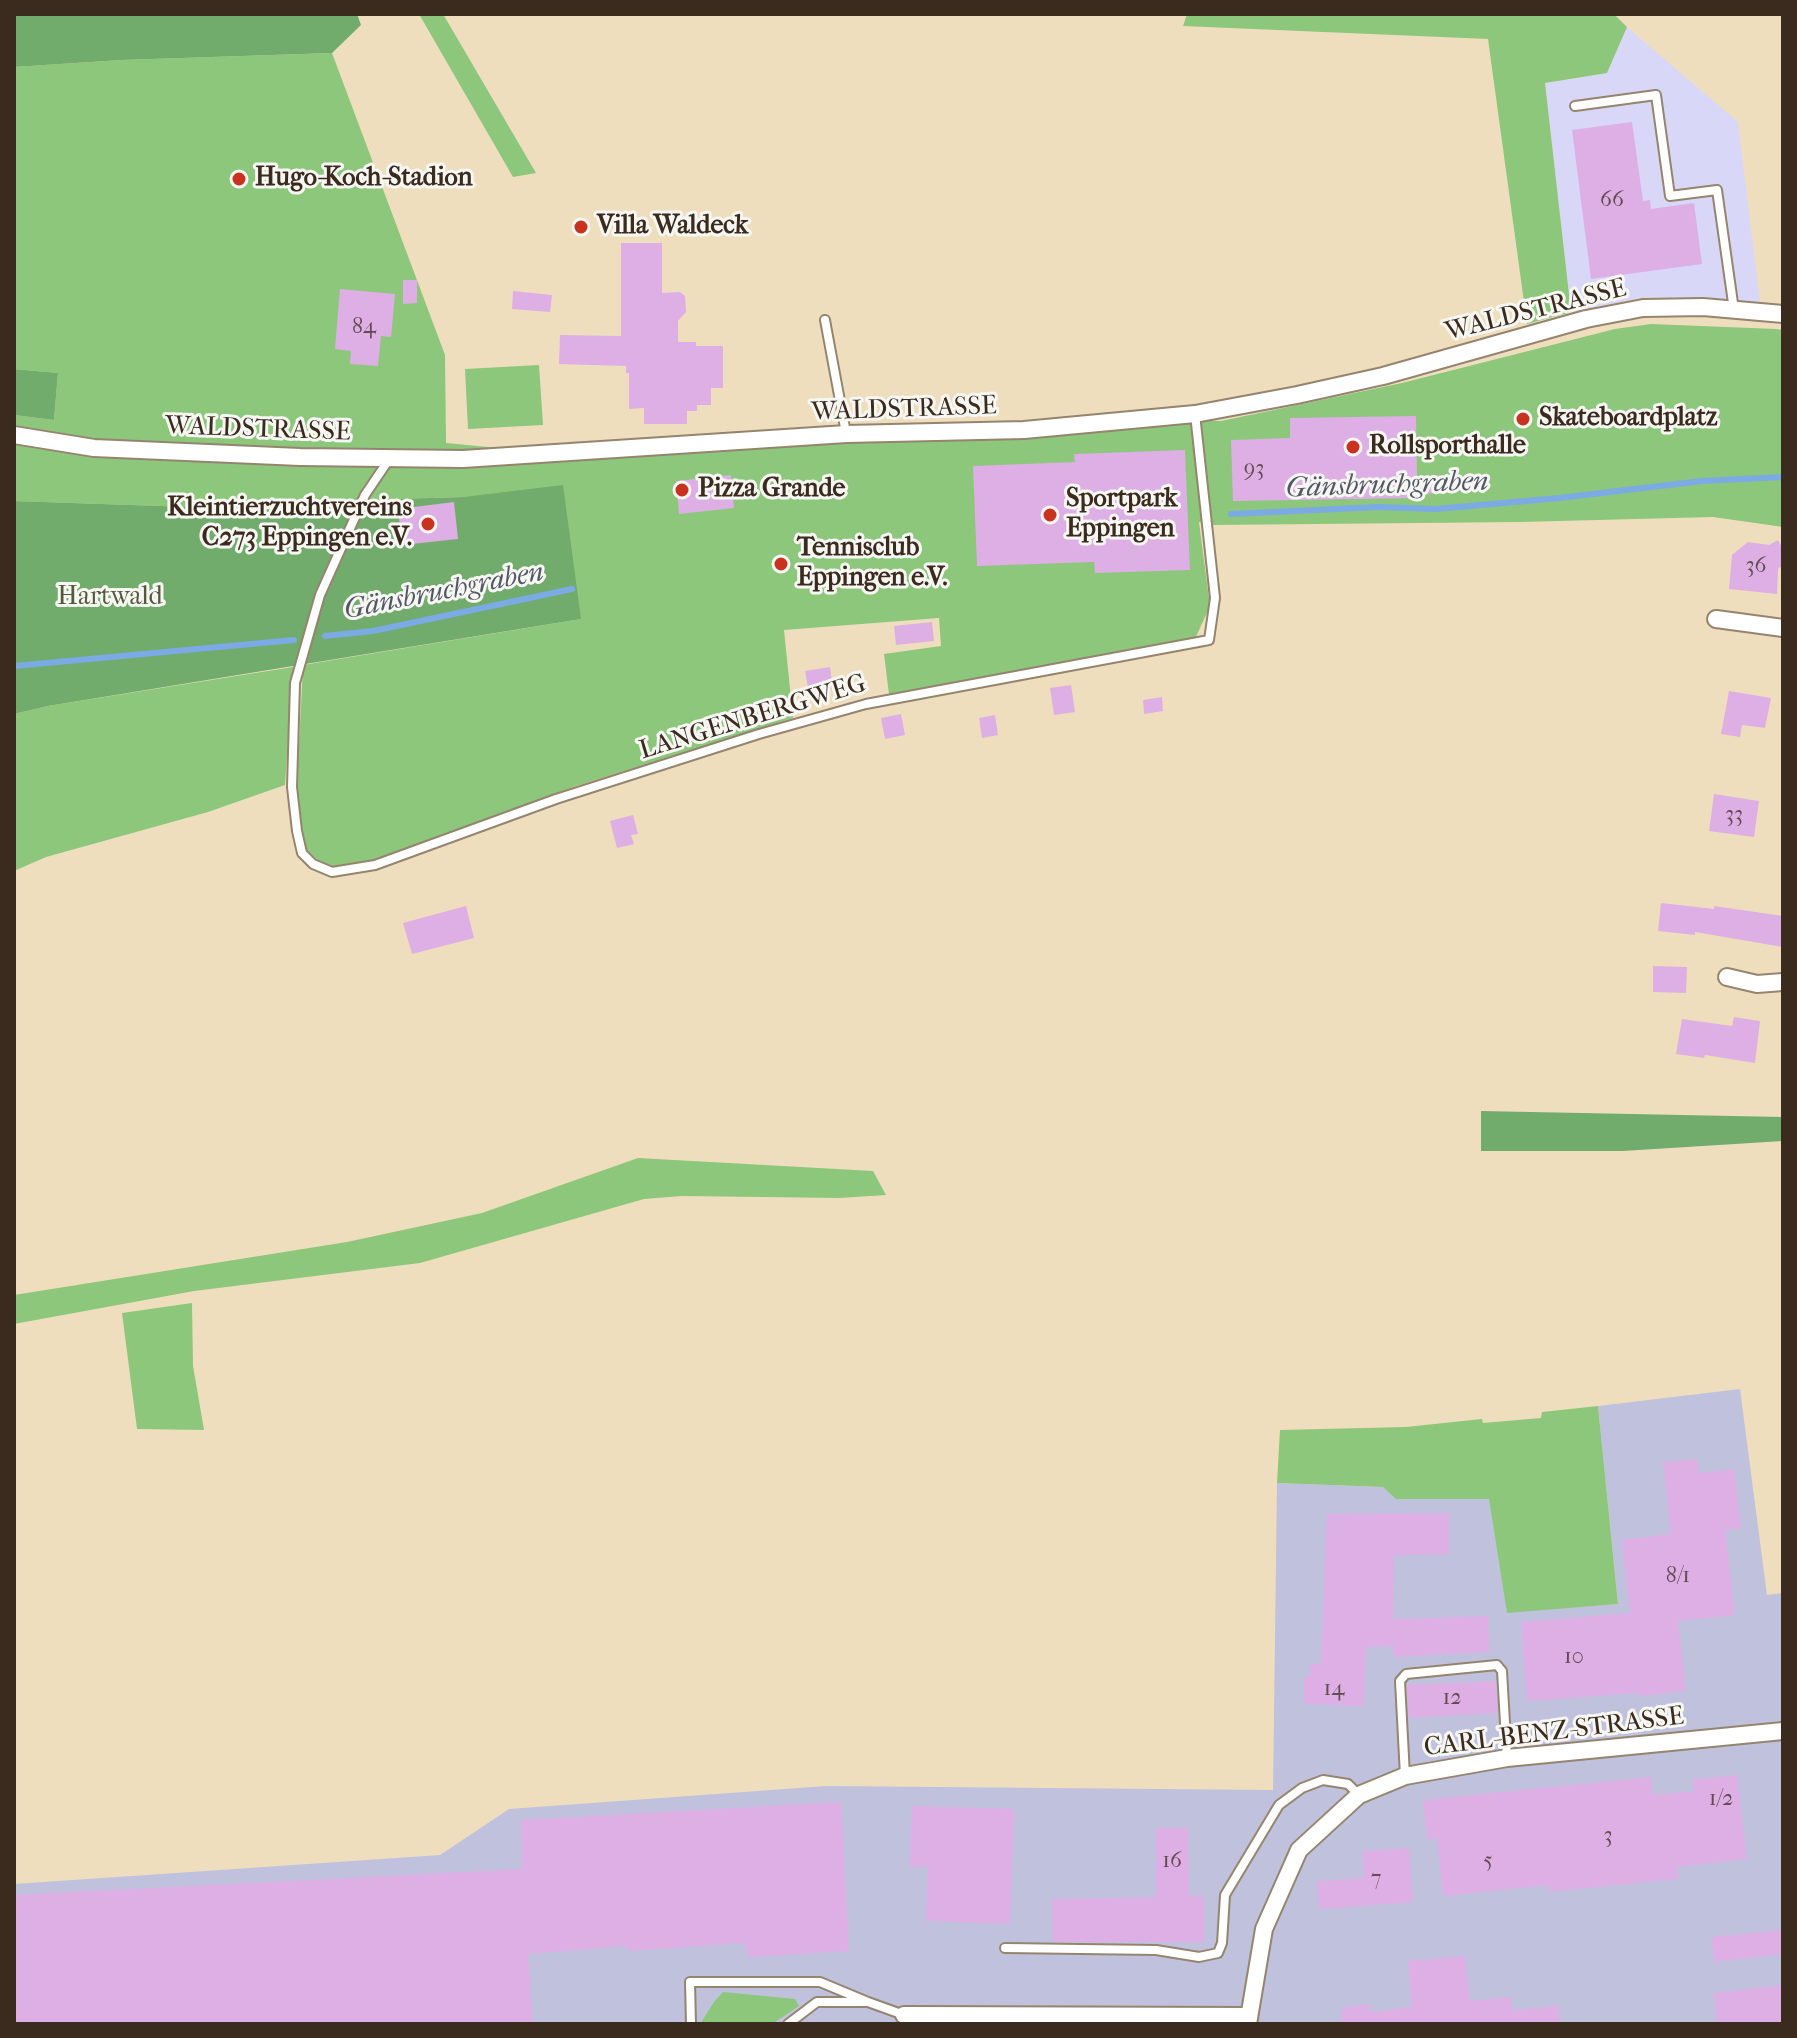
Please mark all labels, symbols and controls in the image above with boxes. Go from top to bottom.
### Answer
place label: Hugo-Koch-Stadion [255,163,473,195]
marker: Hugo-Koch-Stadion [230,170,248,188]
house number: 66 [1600,188,1624,214]
place label: Villa Waldeck [597,211,748,243]
marker: Villa Waldeck [572,218,590,236]
street label: WALDSTRASSE [1442,273,1630,349]
house number: 84 [352,315,376,341]
street label: WALDSTRASSE [811,391,997,429]
place label: Skateboardplatz [1539,403,1717,435]
marker: Skateboardplatz [1514,410,1532,428]
street label: WALDSTRASSE [165,411,351,449]
place label: Rollsporthalle [1369,431,1526,463]
marker: Rollsporthalle [1344,438,1362,456]
house number: 93 [1244,457,1264,483]
water label: Gänsbruchgraben [1285,466,1489,506]
place label: Pizza Grande [698,474,845,506]
marker: Pizza Grande [673,481,691,499]
place label: Sportpark Eppingen [1066,484,1177,546]
place label: Kleintierzuchtvereins C273 Eppingen e.V. [167,493,412,554]
marker: Sportpark Eppingen [1041,506,1059,524]
marker: Kleintierzuchtvereins C273 Eppingen e.V. [419,515,437,533]
place label: Tennisclub Eppingen e.V. [797,533,948,594]
house number: 36 [1746,554,1766,580]
marker: Tennisclub Eppingen e.V. [772,555,790,573]
water label: Gänsbruchgraben [341,556,547,628]
park label: Hartwald [57,582,163,614]
street label: LANGENBERGWEG [636,669,870,767]
house number: 33 [1725,803,1743,829]
house number: 8/1 [1666,1564,1690,1590]
house number: 10 [1564,1645,1584,1671]
house number: 14 [1324,1677,1344,1703]
house number: 12 [1442,1686,1462,1712]
street label: CARL-BENZ-STRASSE [1422,1702,1686,1764]
house number: 1/2 [1709,1787,1733,1813]
house number: 3 [1603,1824,1613,1850]
house number: 16 [1162,1849,1182,1875]
house number: 5 [1483,1849,1493,1875]
house number: 7 [1371,1867,1381,1893]

